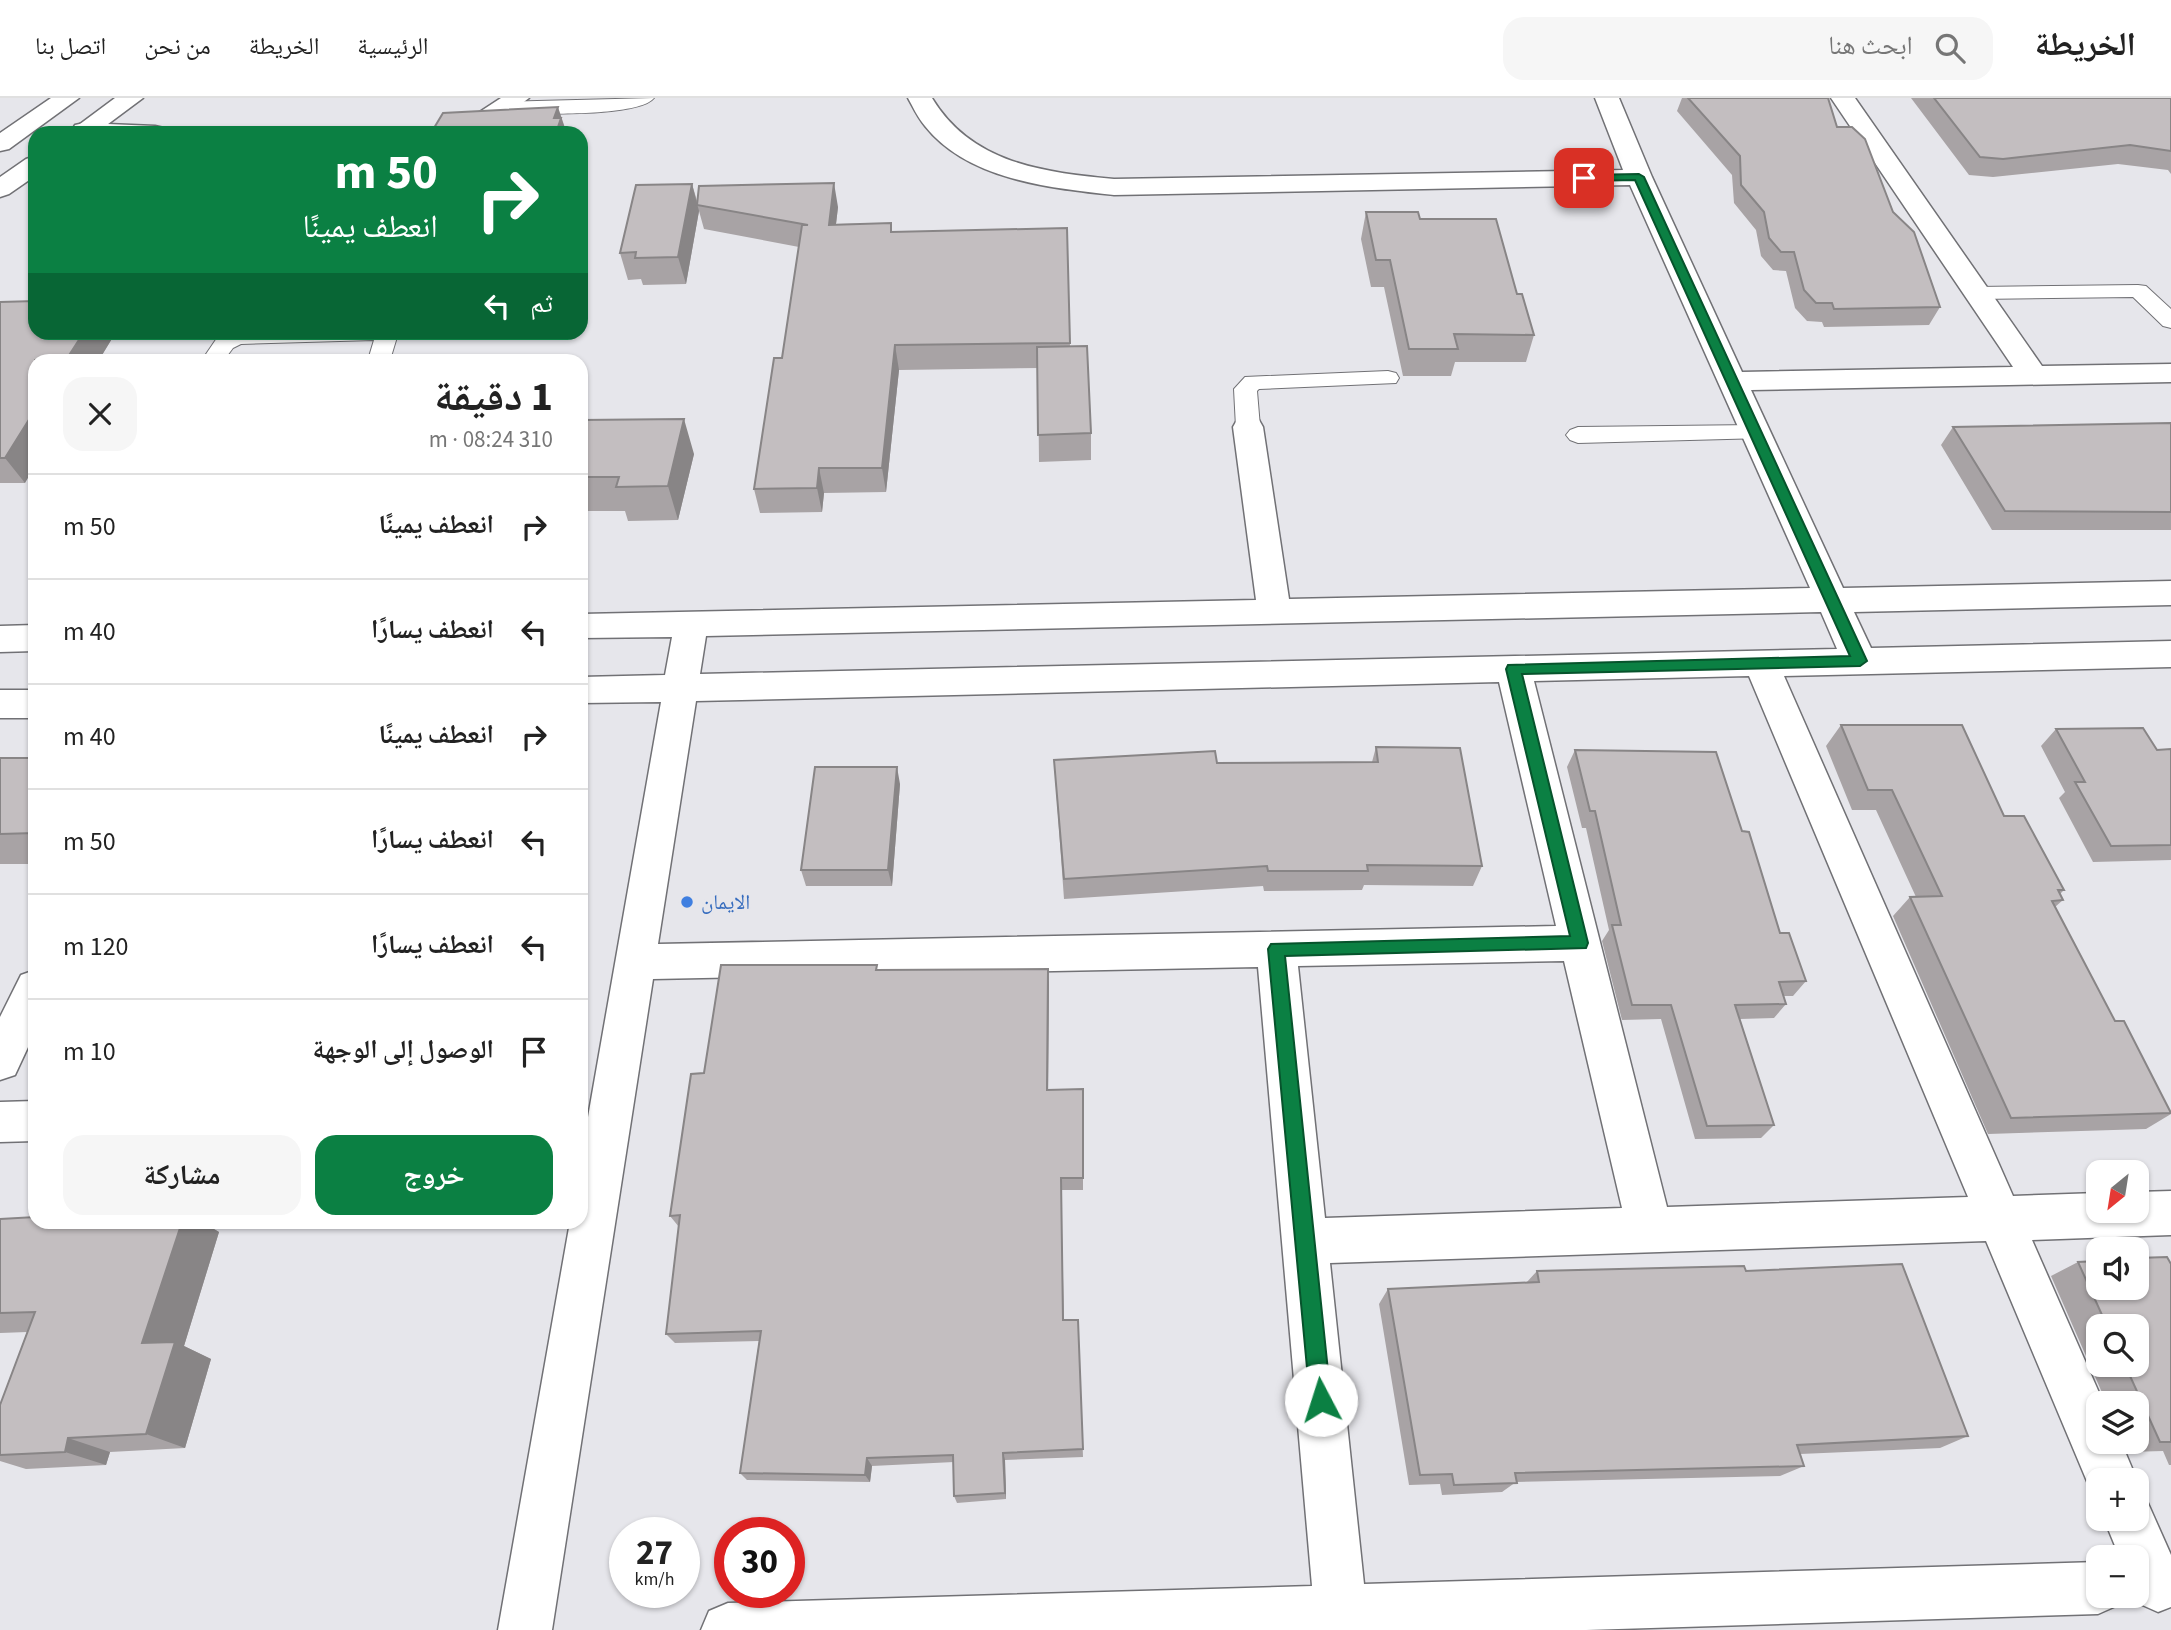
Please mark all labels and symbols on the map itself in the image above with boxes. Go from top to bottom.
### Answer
pin [1554,148,1614,208]
place label: الايمان [701,887,750,917]
marker: الايمان [679,894,695,910]
north arrow [2086,1160,2149,1223]
position arrow [1284,1363,1358,1437]
speed limit sign: 30 [714,1517,805,1608]

